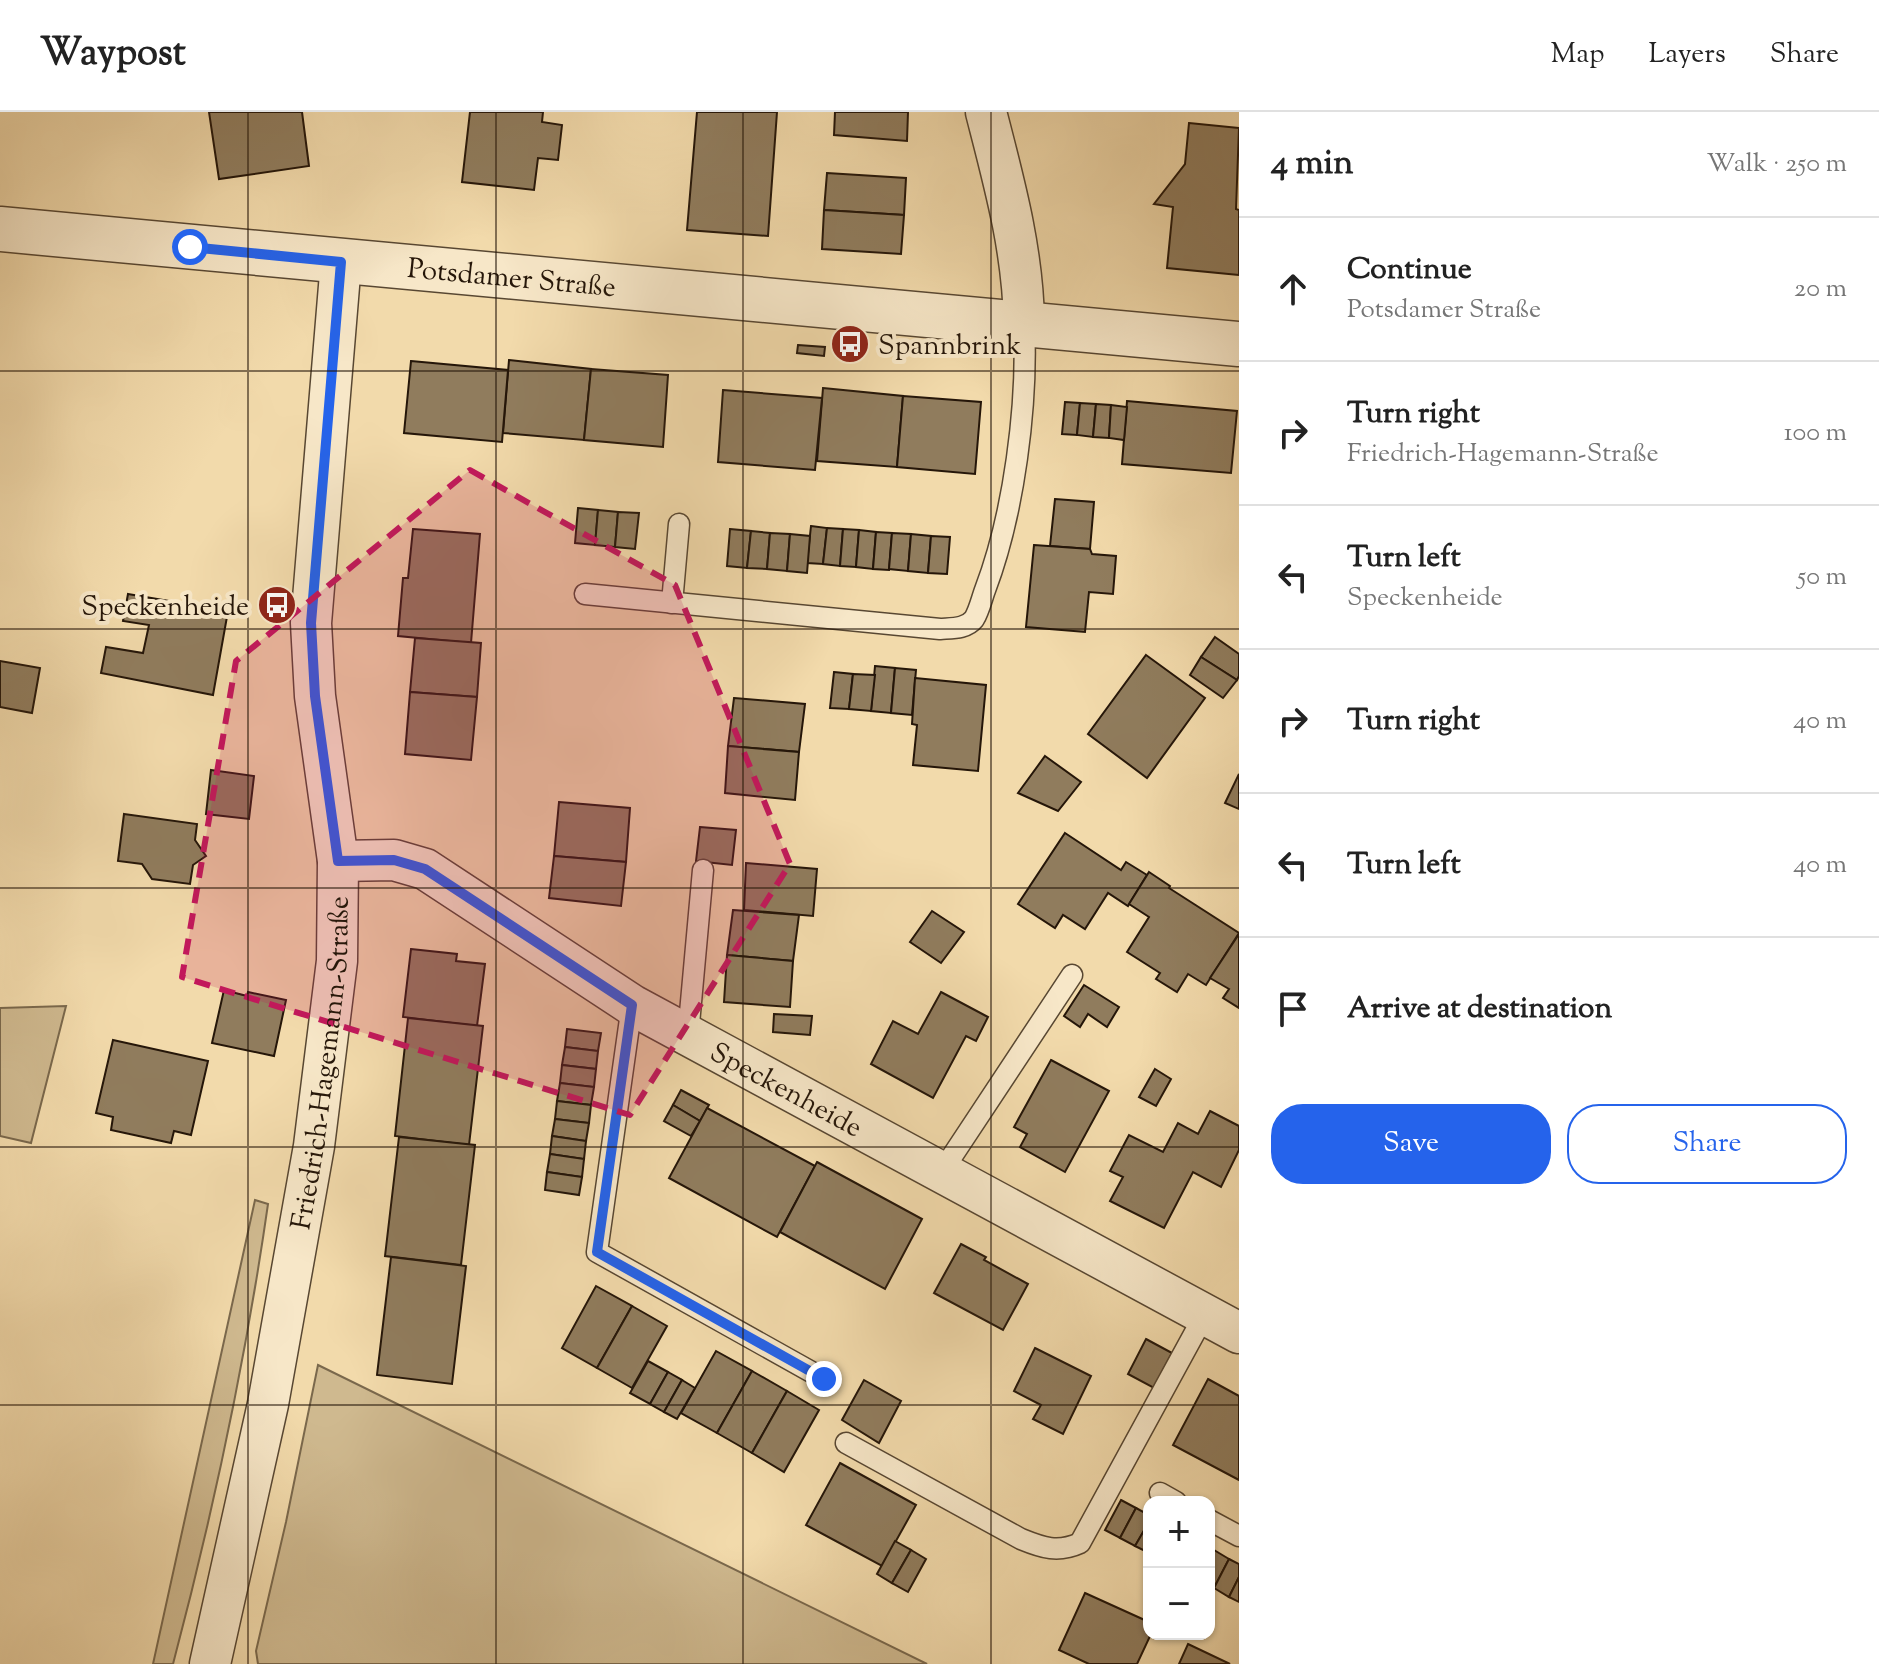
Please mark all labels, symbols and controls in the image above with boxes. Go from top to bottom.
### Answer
text: Waypost [40,28,186,82]
text: Map [1551,35,1604,75]
text: Layers [1648,35,1726,75]
text: Share [1770,35,1839,75]
text: 4 min [1271,140,1353,189]
text: Walk · 250 m [1706,146,1847,183]
route start [172,229,208,265]
text: Continue [1347,249,1472,292]
street label: Potsdamer Straße [406,250,617,309]
icon: ahead [1271,267,1315,311]
text: 20 m [1794,271,1847,308]
text: Potsdamer Straße [1347,292,1541,329]
bus stop icon: Spannbrink [829,323,871,365]
place label: Spannbrink [878,327,1022,367]
text: Turn right [1347,393,1480,436]
icon: right [1271,411,1315,455]
text: 100 m [1784,415,1847,452]
text: Friedrich-Hagemann-Straße [1347,436,1659,473]
text: Turn left [1347,537,1461,580]
icon: left [1271,555,1315,599]
text: 50 m [1797,559,1847,596]
text: Speckenheide [1347,580,1503,617]
bus stop icon: Speckenheide [256,584,298,626]
place label: Speckenheide [81,588,249,628]
icon: right [1271,699,1315,743]
text: Turn right [1347,700,1480,743]
text: 40 m [1793,703,1847,740]
icon: left [1271,843,1315,887]
text: Turn left [1347,844,1461,887]
text: 40 m [1793,847,1847,884]
street label: Friedrich-Hagemann-Straße [282,896,361,1233]
icon: arrive [1271,987,1315,1031]
text: Arrive at destination [1347,988,1612,1031]
street label: Speckenheide [702,1034,869,1149]
button: Save [1271,1104,1551,1184]
button: Share [1567,1104,1847,1184]
route end [806,1361,842,1397]
map controls [1143,1496,1215,1640]
button: + [1143,1496,1215,1568]
button: − [1143,1568,1215,1640]

